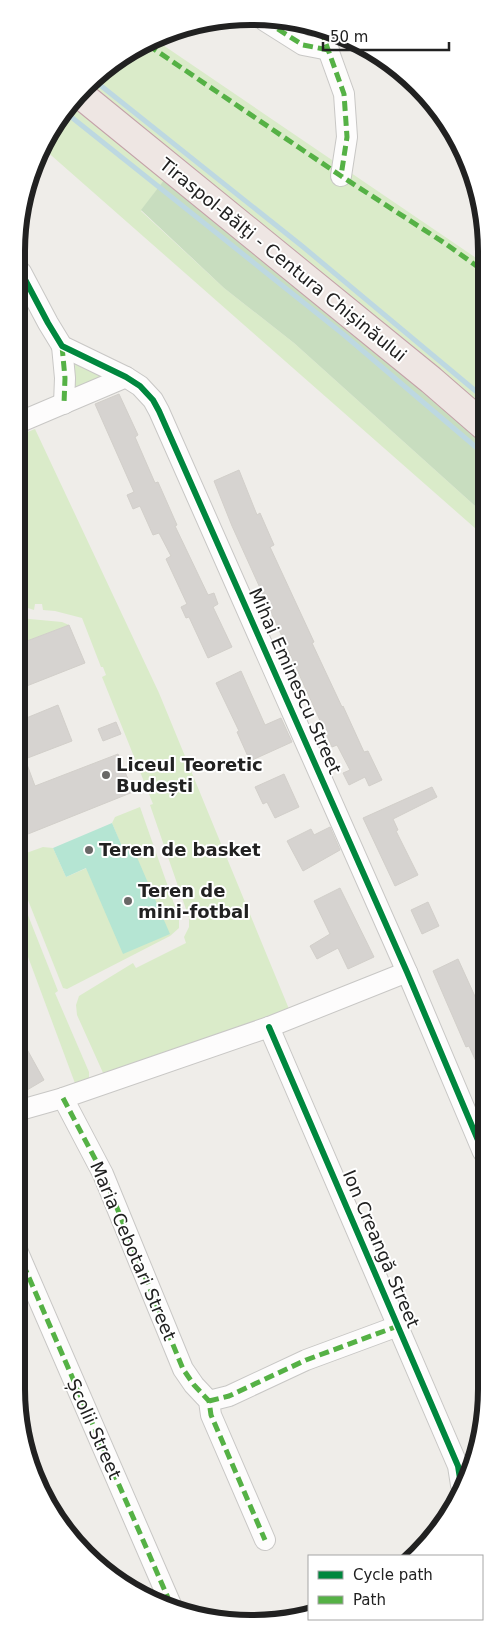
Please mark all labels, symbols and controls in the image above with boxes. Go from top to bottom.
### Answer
scale bar [323,20,449,52]
text: 50 m [330,28,368,46]
street label: Tiraspol-Bălţi - Centura Chișinăului [155,153,411,366]
street label: Mihai Eminescu Street [245,585,346,777]
place label: Liceul Teoretic Budești [116,754,263,796]
marker: Liceul Teoretic Budești [100,769,112,781]
place label: Teren de basket [99,839,261,860]
marker: Teren de basket [83,844,95,856]
place label: Teren de mini-fotbal [138,880,249,922]
marker: Teren de mini-fotbal [122,895,134,907]
street label: Maria Cebotari Street [86,1158,181,1344]
street label: Ion Creangă Street [339,1167,424,1331]
street label: Școlii Street [63,1375,126,1482]
legend [308,1555,483,1620]
text: Cycle path [353,1566,433,1584]
text: Path [353,1591,386,1609]

